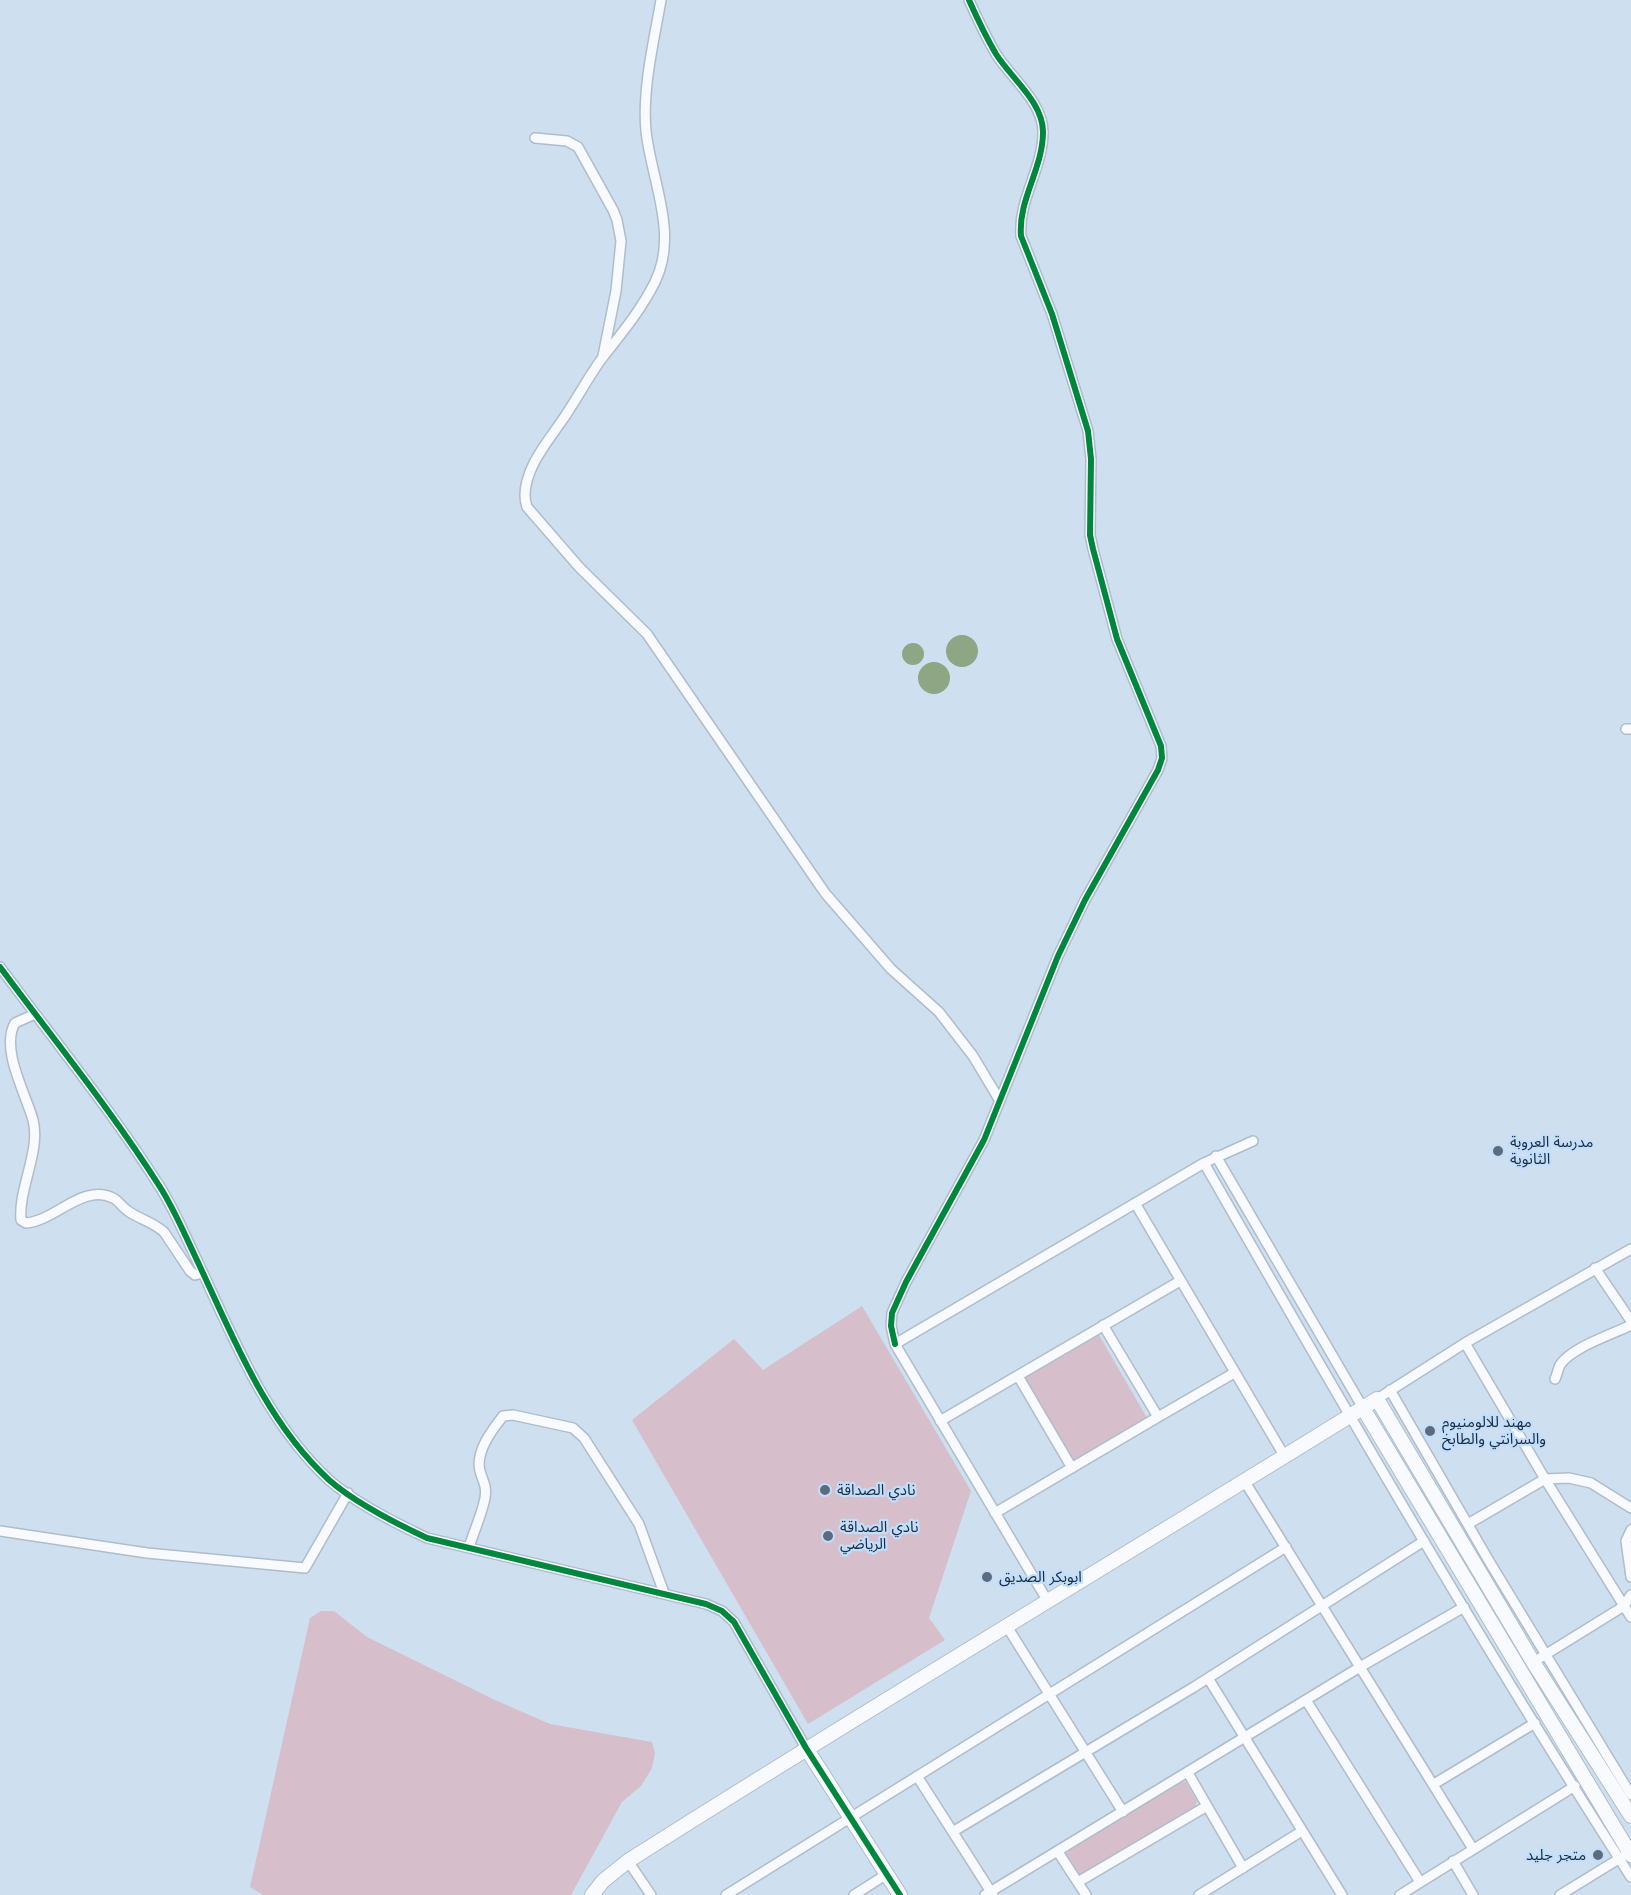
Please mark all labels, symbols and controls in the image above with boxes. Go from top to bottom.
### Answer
place label: مدرسة العروبة الثانوية [1510,1133,1593,1168]
marker: مدرسة العروبة الثانوية [1491,1144,1505,1158]
place label: مهند للالومنيوم والسرانتي والطابخ [1442,1413,1546,1448]
marker: مهند للالومنيوم والسرانتي والطابخ [1423,1424,1437,1438]
place label: نادي الصداقة [837,1481,915,1499]
marker: نادي الصداقة [818,1483,832,1497]
place label: نادي الصداقة الرياضي [840,1518,918,1553]
marker: نادي الصداقة الرياضي [821,1529,835,1543]
place label: ابوبكر الصديق [999,1568,1082,1586]
marker: ابوبكر الصديق [980,1570,994,1584]
place label: متجر جليد [1526,1846,1586,1864]
marker: متجر جليد [1591,1848,1605,1862]

